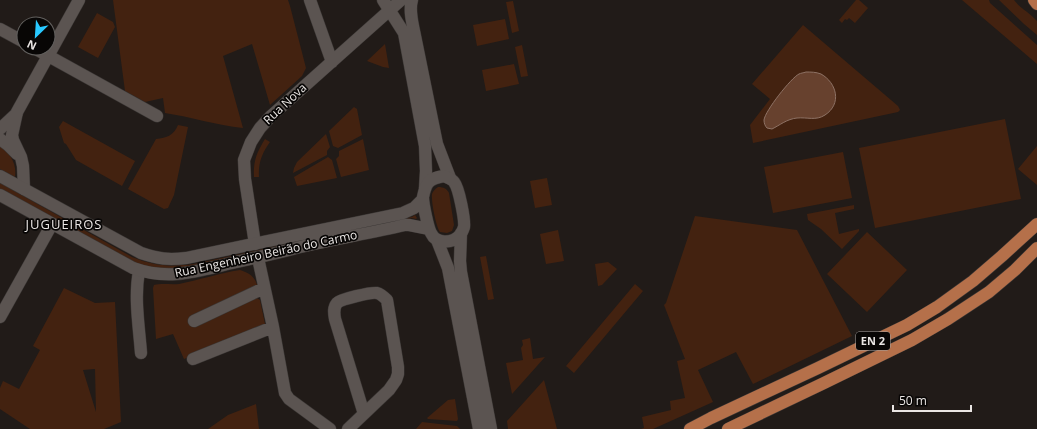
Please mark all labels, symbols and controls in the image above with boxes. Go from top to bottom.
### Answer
north arrow [16,16,56,56]
text: N [24,37,39,54]
street label: Rua Nova [259,79,310,128]
district label: JUGUEIROS [23,215,103,233]
street label: Rua Engenheiro Beirão do Carmo [173,226,359,281]
road number: EN 2 [856,332,890,350]
scale bar [893,387,971,413]
text: 50 m [899,392,927,409]

